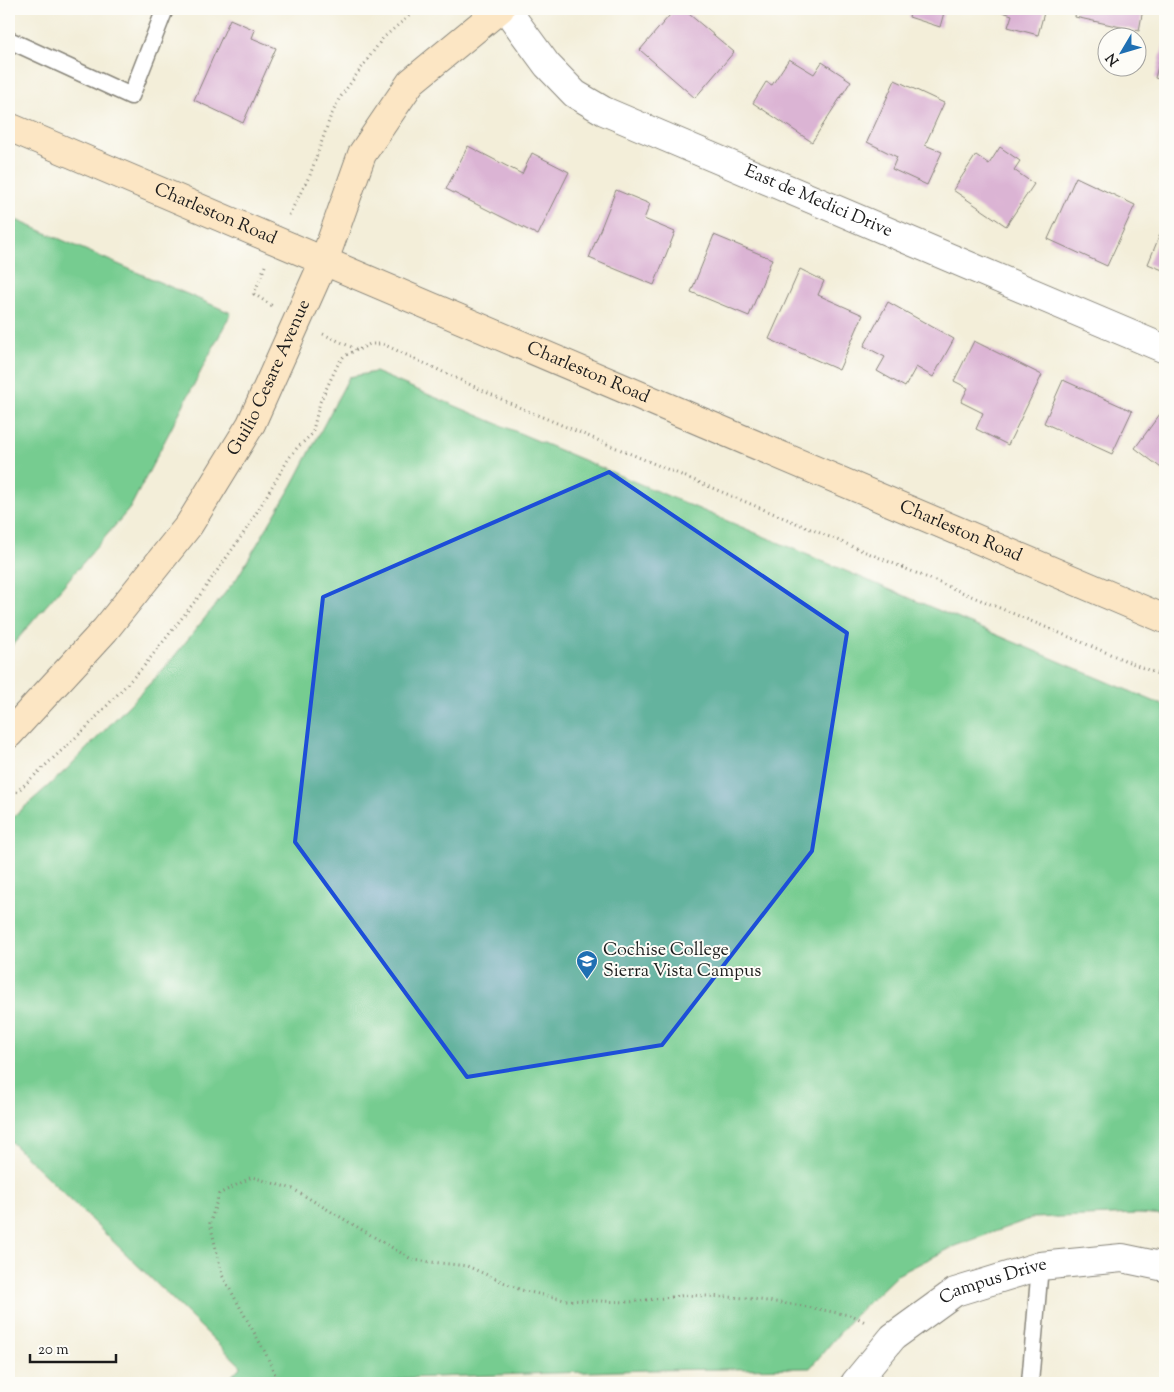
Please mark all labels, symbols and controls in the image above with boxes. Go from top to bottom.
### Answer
north arrow [1096,28,1146,78]
text: N [1102,48,1125,69]
street label: East de Medici Drive [740,159,896,245]
street label: Charleston Road [150,177,281,252]
street label: Guilio Cesare Avenue [221,296,318,461]
street label: Charleston Road [522,336,653,411]
street label: Charleston Road [895,494,1026,570]
place label: Cochise College Sierra Vista Campus [603,938,761,985]
school or university icon: Cochise College Sierra Vista Campus [575,949,599,980]
street label: Campus Drive [934,1252,1048,1312]
scale bar [30,1332,116,1364]
text: 20 m [38,1340,69,1361]

